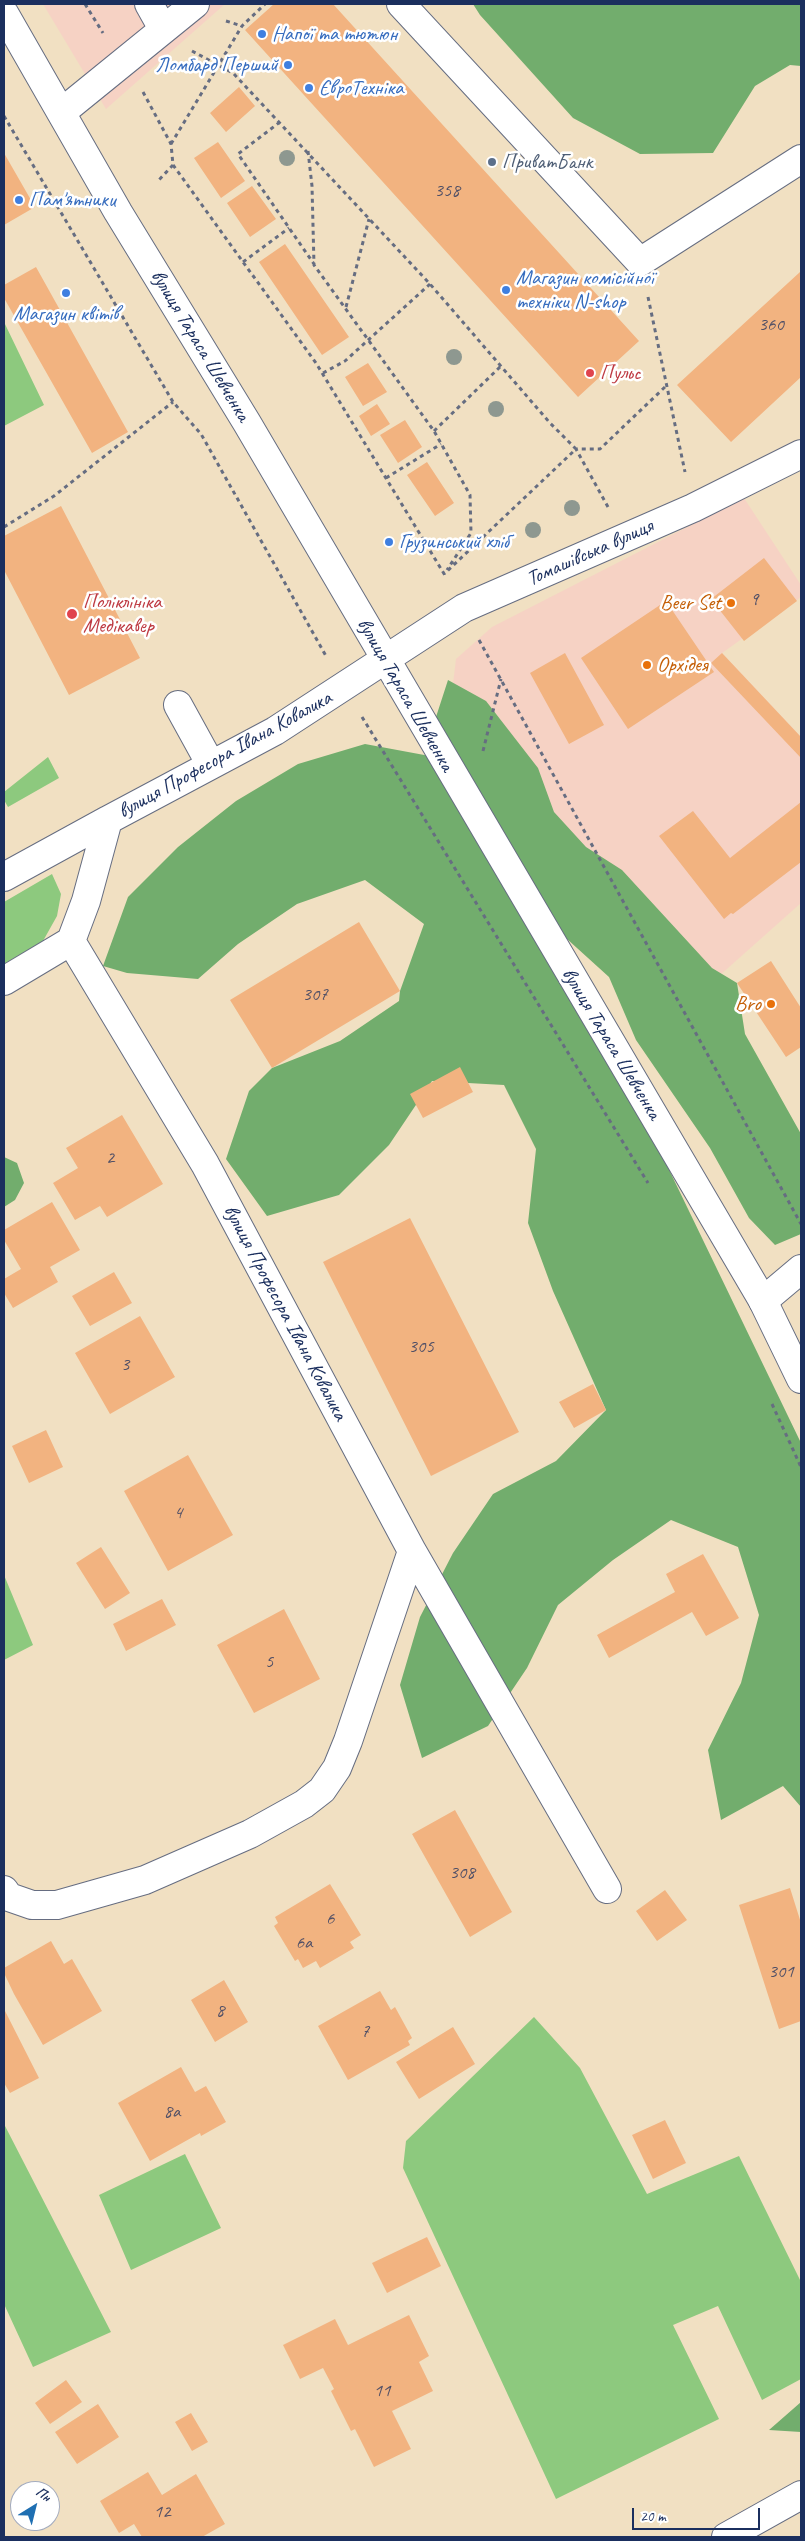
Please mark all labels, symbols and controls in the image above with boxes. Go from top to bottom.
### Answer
place label: Напої та тютюн [272,21,397,47]
marker: Напої та тютюн [256,28,268,40]
place label: Ломбард Перший [156,52,278,78]
marker: Ломбард Перший [282,59,294,71]
place label: ЄвроТехніка [319,75,403,101]
marker: ЄвроТехніка [303,82,315,94]
place label: ПриватБанк [502,149,592,175]
marker: ПриватБанк [486,156,498,168]
house number: 358 [434,180,460,202]
place label: Пам'ятники [29,187,115,213]
marker: Пам'ятники [13,194,25,206]
street label: вулиця Тараса Шевченка [145,265,255,427]
place label: Магазин комісійної техніки N-shop [516,265,654,315]
marker: Магазин комісійної техніки N-shop [500,284,512,296]
marker: Магазин квітів [60,287,72,299]
place label: Магазин квітів [14,301,118,327]
house number: 360 [758,314,784,336]
place label: Пульс [600,360,641,386]
marker: Пульс [584,367,596,379]
street label: Томашівська вулиця [523,514,657,592]
place label: Грузинський хліб [399,529,509,555]
marker: Грузинський хліб [383,536,395,548]
place label: Поліклініка Медікавер [83,589,161,639]
house number: 9 [750,589,758,611]
place label: Beer Set [660,590,721,616]
marker: Beer Set [725,597,737,609]
marker: Поліклініка Медікавер [65,607,79,621]
street label: вулиця Тараса Шевченка [351,614,459,776]
place label: Орхідея [657,652,707,678]
marker: Орхідея [641,659,653,671]
street label: вулиця Професора Івана Ковалика [114,686,336,824]
street label: вулиця Тараса Шевченка [556,963,666,1125]
house number: 307 [302,984,328,1006]
place label: Bro [735,991,761,1017]
marker: Bro [765,998,777,1010]
house number: 2 [106,1147,114,1169]
street label: вулиця Професора Івана Ковалика [217,1201,353,1425]
house number: 305 [408,1336,434,1358]
house number: 3 [121,1354,129,1376]
house number: 4 [174,1502,182,1524]
house number: 5 [265,1651,273,1673]
house number: 308 [449,1862,475,1884]
house number: 6 [326,1908,334,1930]
house number: 6а [296,1932,312,1954]
house number: 301 [768,1961,794,1983]
house number: 8 [216,2000,224,2022]
house number: 7 [361,2021,369,2043]
house number: 8а [164,2101,180,2123]
house number: 11 [373,2380,391,2402]
north arrow [10,2481,60,2531]
text: Пн [33,2483,54,2505]
scale bar [635,2498,762,2530]
house number: 12 [153,2501,171,2523]
text: 20 m [640,2507,666,2526]

